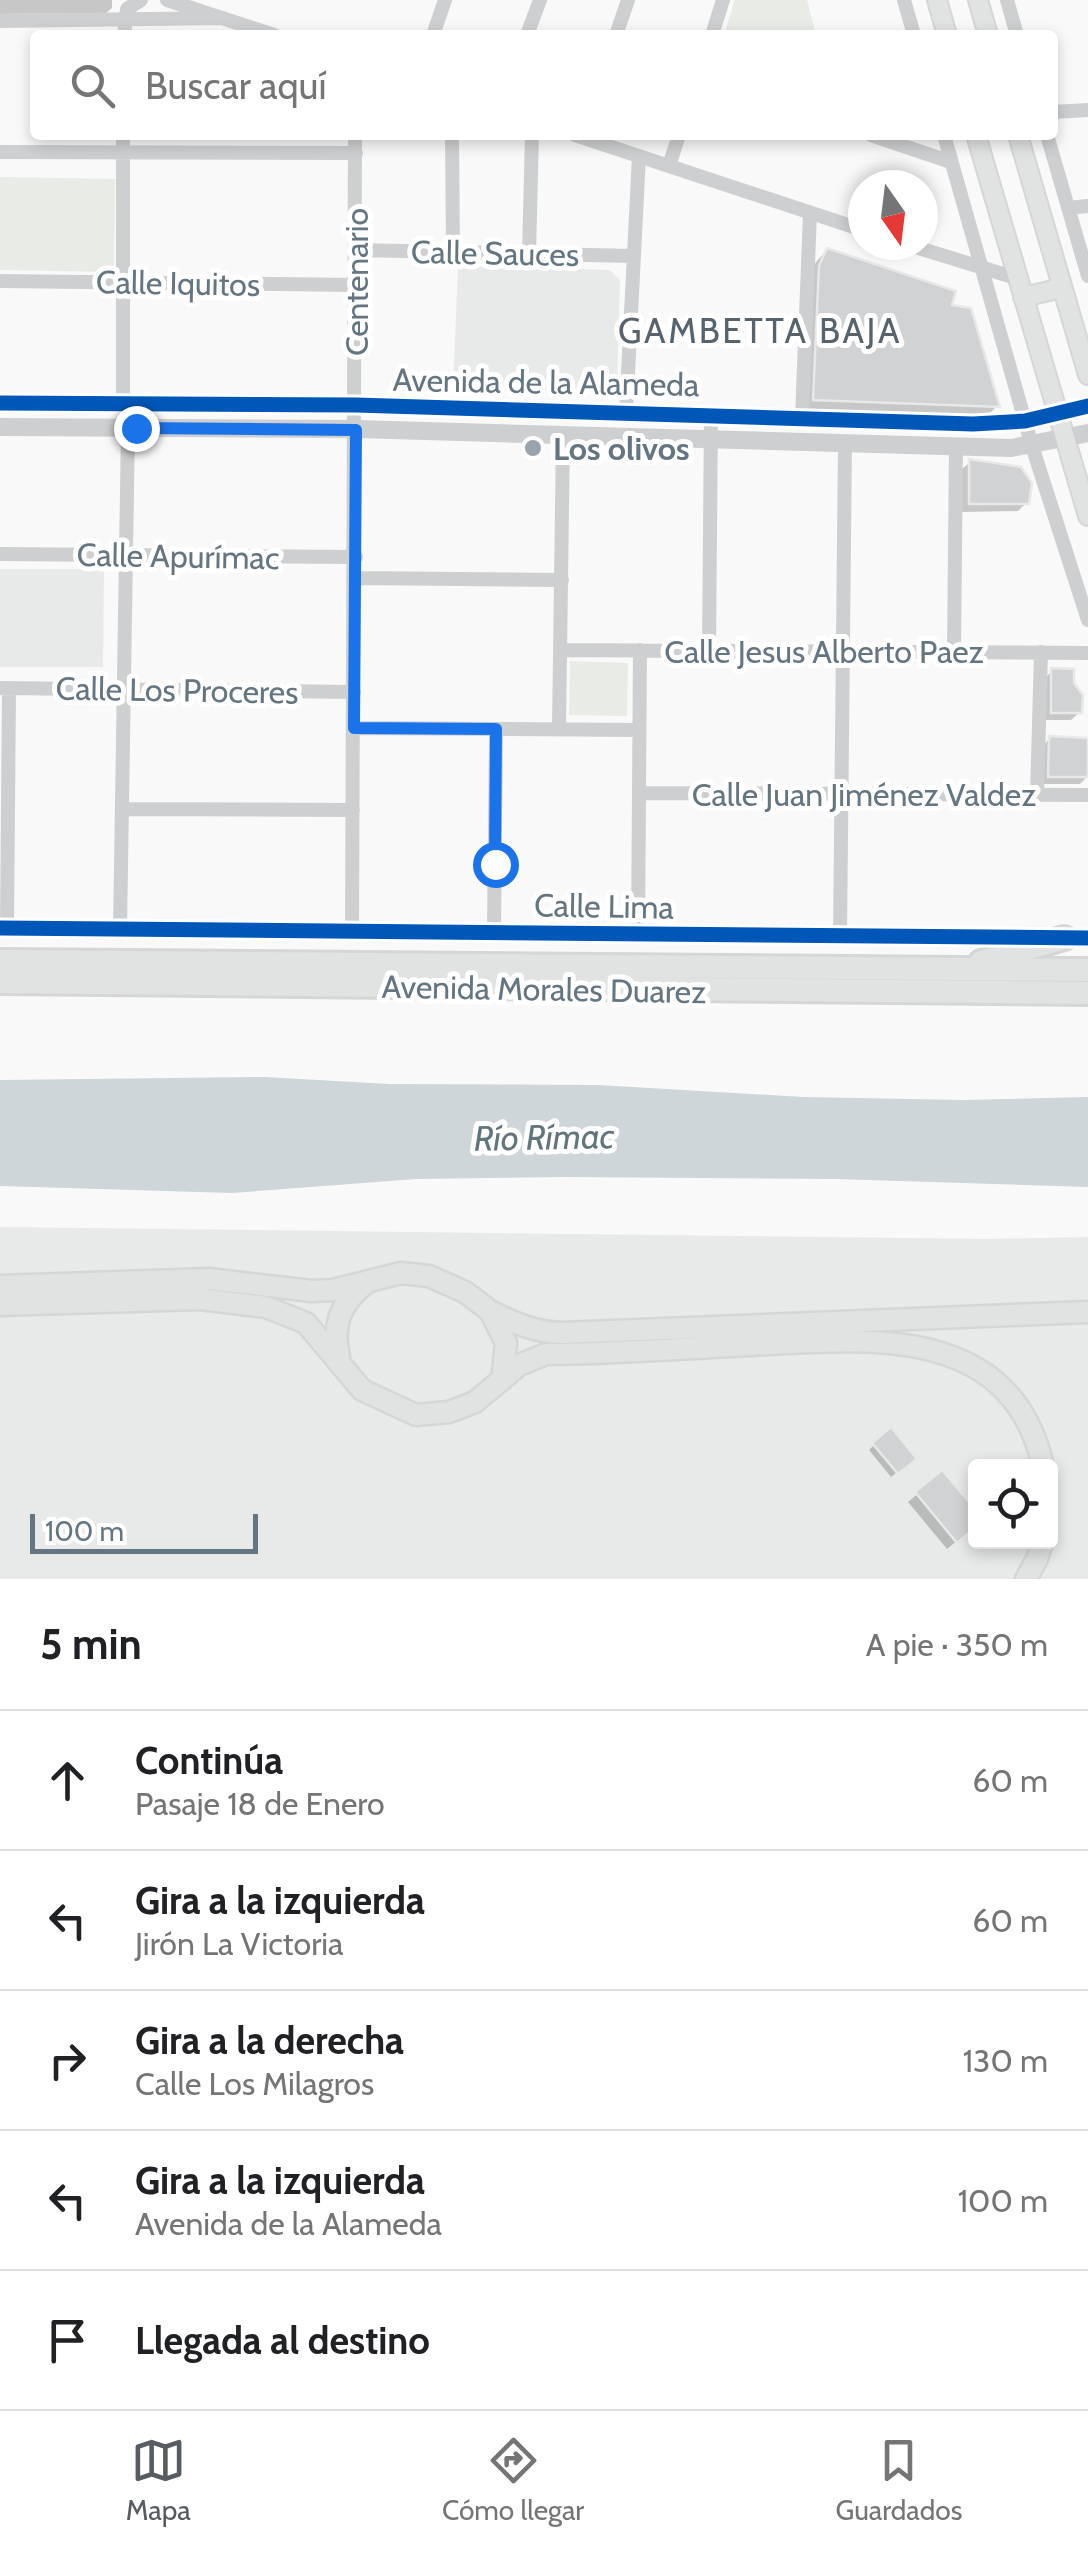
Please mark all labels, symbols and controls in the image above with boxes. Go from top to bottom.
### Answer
search box [30,30,1058,140]
icon: search [65,58,120,113]
text: Buscar aquí [145,62,327,109]
north arrow [848,170,938,260]
street label: Centenario [337,208,376,356]
street label: Calle Sauces [410,232,580,274]
street label: Calle Iquitos [96,262,260,304]
district label: GAMBETTA BAJA [618,309,902,352]
street label: Avenida de la Alameda [392,360,700,404]
route end [114,406,160,452]
place label: Los olivos [553,429,689,468]
marker: Los olivos [522,437,544,459]
street label: Calle Apurímac [76,535,280,577]
street label: Calle Jesus Alberto Paez [664,632,984,671]
street label: Calle Los Proceres [55,668,299,712]
street label: Calle Juan Jiménez Valdez [692,775,1036,814]
route start [473,842,519,888]
street label: Calle Lima [534,885,675,927]
street label: Avenida Morales Duarez [381,967,707,1011]
water label: Río Rímac [473,1114,615,1160]
map controls [968,1459,1058,1549]
button: locate [968,1459,1058,1549]
scale bar [30,1509,258,1554]
text: 100 m [45,1514,124,1548]
text: 5 min [40,1618,142,1670]
text: A pie · 350 m [866,1625,1048,1664]
text: Continúa [135,1737,283,1784]
icon: ahead [40,1753,95,1808]
text: 60 m [972,1761,1048,1800]
text: Pasaje 18 de Enero [135,1784,385,1823]
text: Gira a la izquierda [135,1877,425,1924]
icon: left [40,1893,95,1948]
text: 60 m [972,1901,1048,1940]
text: Jirón La Victoria [135,1924,343,1963]
text: Gira a la derecha [135,2017,404,2064]
icon: right [40,2033,95,2088]
text: 130 m [963,2041,1048,2080]
text: Calle Los Milagros [135,2064,374,2103]
text: Gira a la izquierda [135,2157,425,2204]
icon: left [40,2173,95,2228]
text: 100 m [958,2181,1048,2220]
text: Avenida de la Alameda [135,2204,442,2243]
icon: arrive [40,2313,95,2368]
text: Llegada al destino [135,2317,430,2364]
tab: Mapa [126,2433,191,2527]
tab: Cómo llegar [442,2433,584,2527]
tab: Guardados [836,2433,962,2527]

